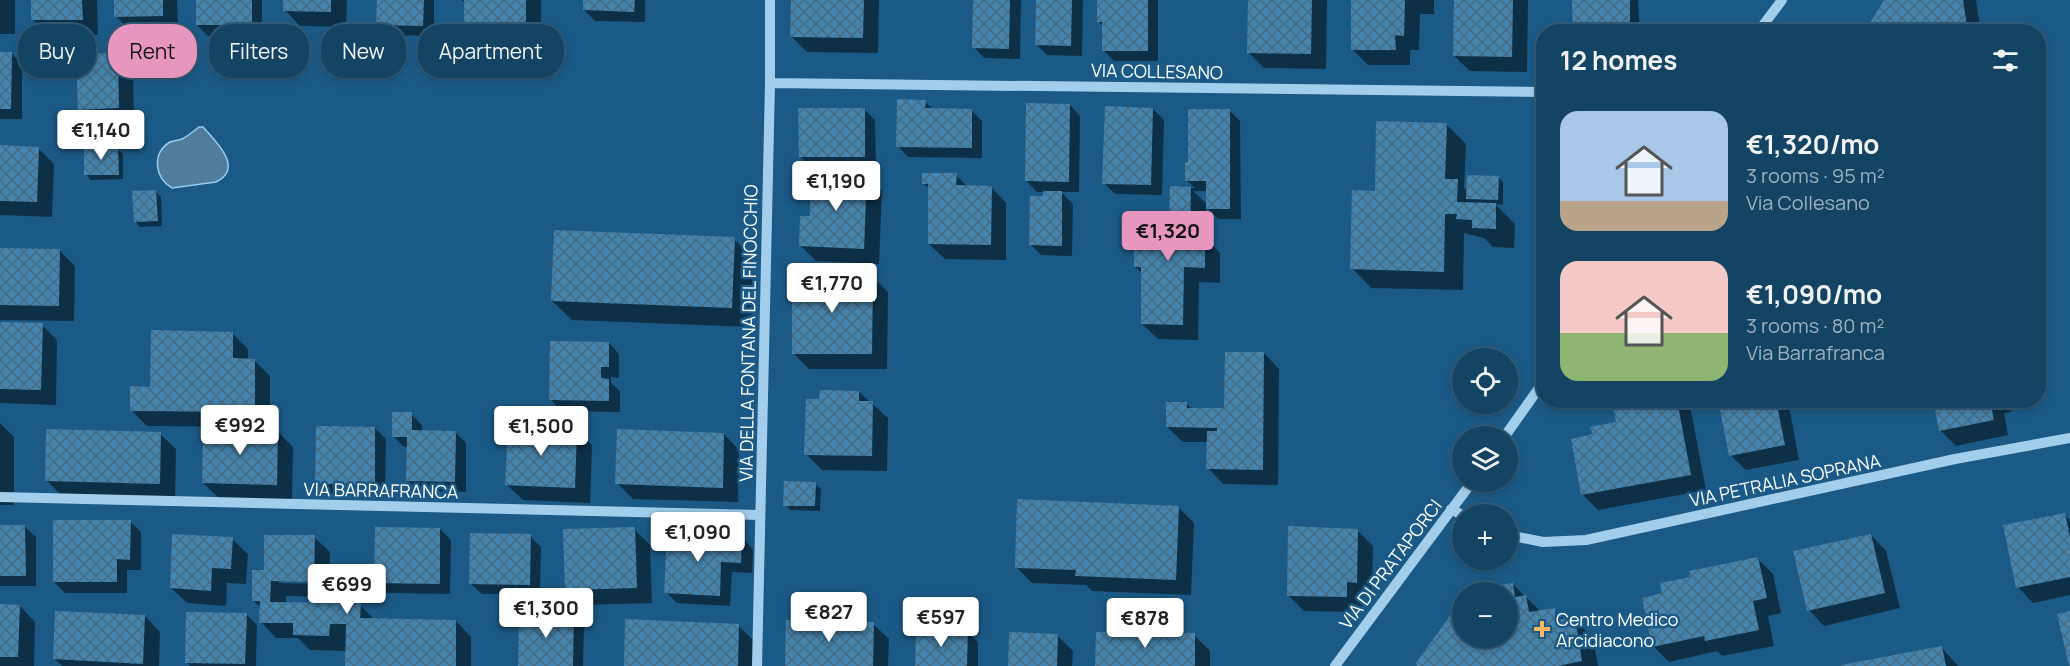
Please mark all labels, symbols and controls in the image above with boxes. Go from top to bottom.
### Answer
chip: Buy [18,24,96,78]
chip: Rent [108,24,197,78]
chip: Filters [209,24,309,78]
chip: New [321,24,406,78]
chip: Apartment [418,24,564,78]
text: 12 homes [1560,42,1677,78]
icon: filters [1989,44,2022,77]
street label: VIA COLLESANO [1091,58,1223,84]
pin: €1,140 [52,110,150,161]
text: €1,140 [71,116,131,143]
text: €1,320/mo [1746,126,1879,162]
icon: home [1608,135,1680,207]
pin: €1,190 [787,161,885,212]
text: 3 rooms · 95 m² [1746,162,1885,189]
text: €1,190 [806,167,866,194]
street label: VIA DELLA FONTANA DEL FINOCCHIO [733,184,763,482]
text: Via Collesano [1746,189,1870,216]
pin: €1,320 [1119,211,1217,262]
text: €1,320 [1136,217,1200,244]
pin: €1,770 [783,263,881,314]
text: €1,770 [801,269,863,296]
text: €1,090/mo [1746,276,1882,312]
icon: home [1608,285,1680,357]
text: 3 rooms · 80 m² [1746,312,1885,339]
text: Via Barrafranca [1746,339,1885,366]
map controls [1452,348,1518,648]
button: locate [1452,348,1518,414]
pin: €992 [204,405,276,456]
pin: €1,500 [492,406,590,457]
text: €992 [215,411,265,438]
text: €1,500 [508,412,574,439]
button: layers [1452,426,1518,492]
street label: VIA PETRALIA SOPRANA [1687,448,1883,512]
street label: VIA BARRAFRANCA [303,477,459,503]
street label: VIA DI PRATAPORCI [1333,494,1447,634]
button: + [1452,504,1518,570]
pin: €1,090 [649,512,747,563]
text: €1,090 [665,518,731,545]
pin: €699 [311,564,383,615]
text: €699 [322,570,372,597]
button: − [1452,582,1518,648]
pin: €1,300 [497,588,595,639]
pin: €827 [793,592,865,643]
text: €1,300 [513,594,579,621]
pin: €597 [905,597,977,648]
text: €827 [805,598,853,625]
pin: €878 [1109,598,1181,649]
text: €597 [917,603,965,630]
text: €878 [1121,604,1169,631]
place label: Centro Medico Arcidiacono [1556,607,1678,652]
marker: Centro Medico Arcidiacono [1533,620,1551,638]

